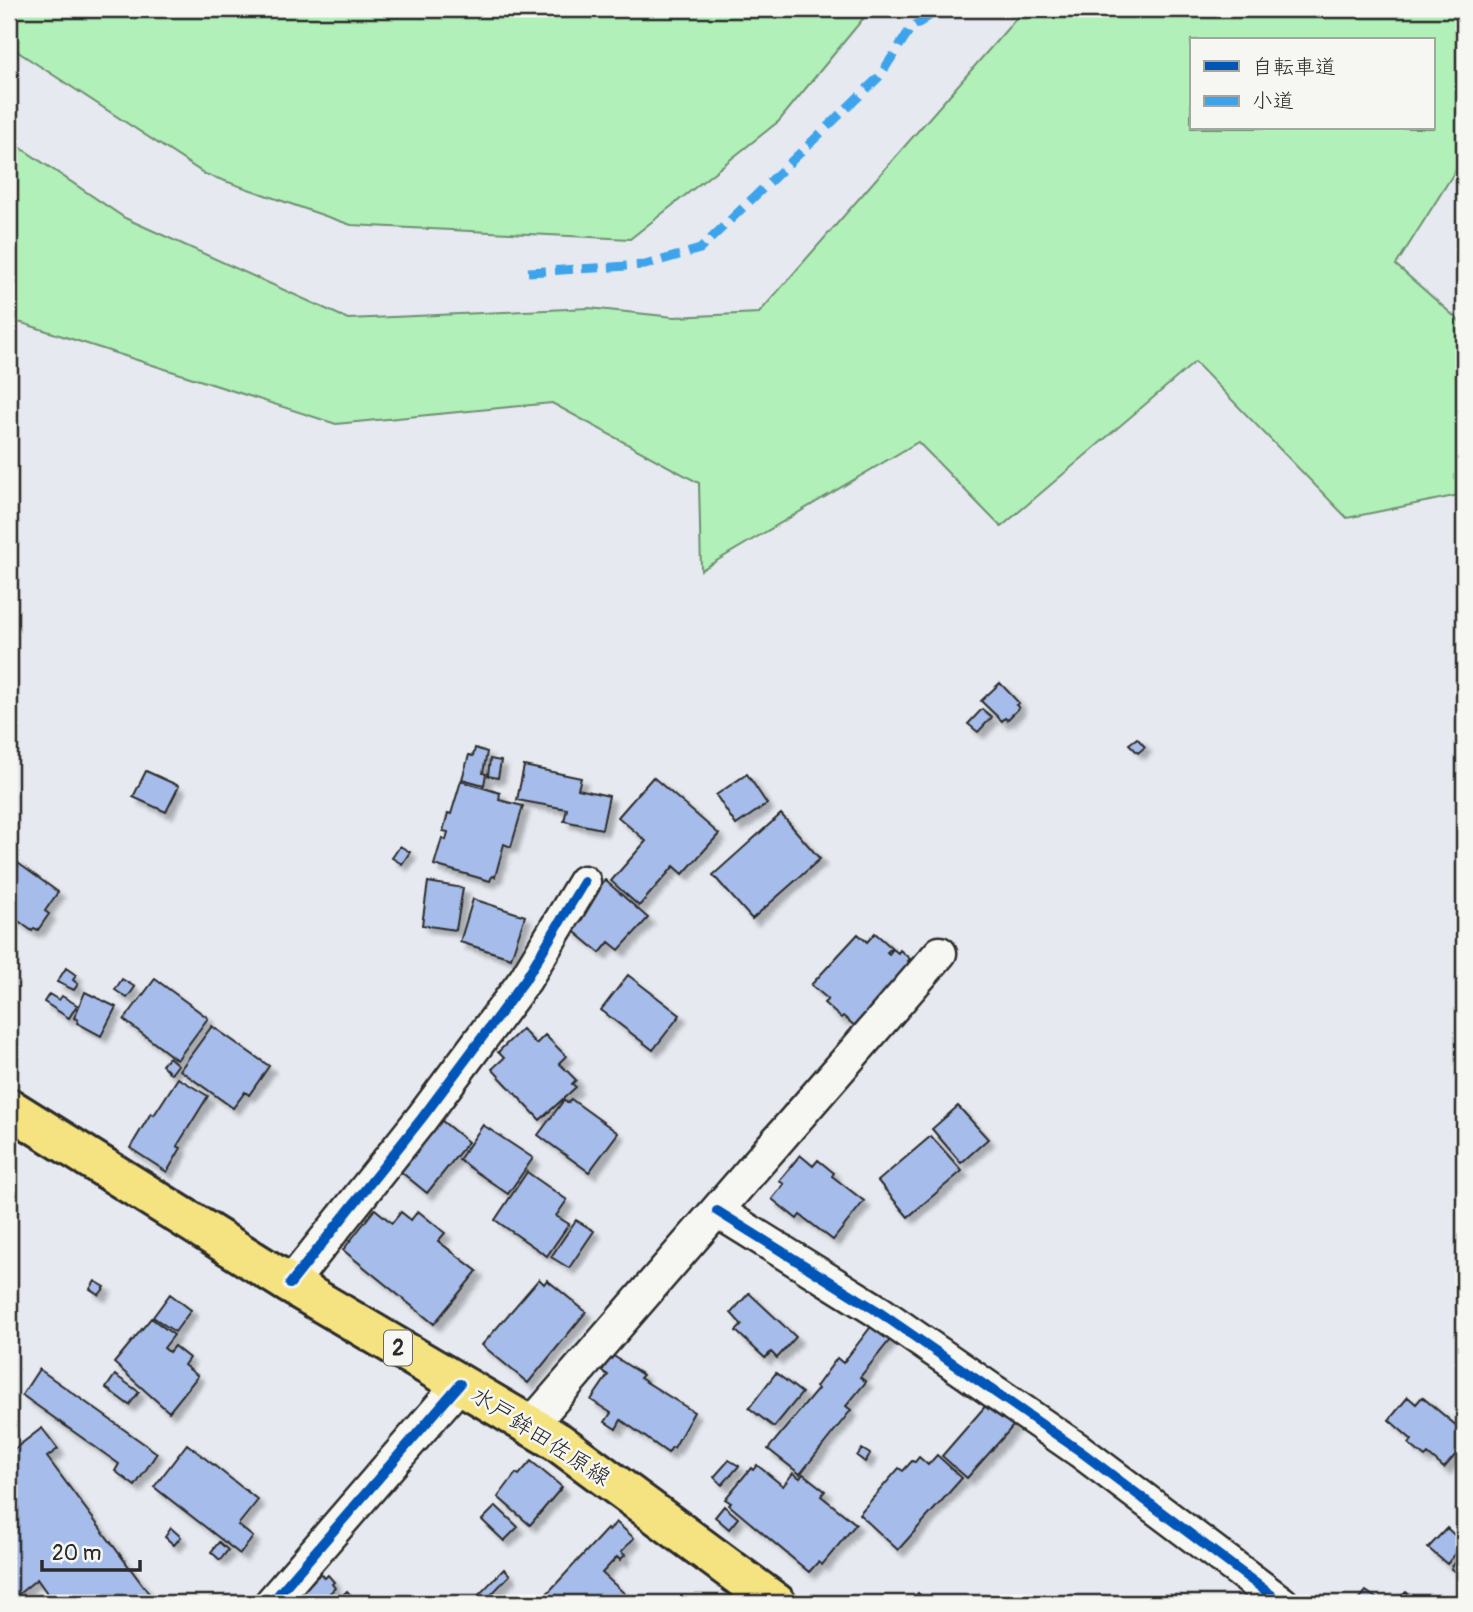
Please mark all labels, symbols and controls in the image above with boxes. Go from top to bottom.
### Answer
legend [1190,38,1434,130]
text: 自転車道 [1252,54,1336,81]
text: 小道 [1252,88,1294,115]
road number: 2 [384,1330,412,1366]
street label: 水戸鉾田佐原線 [465,1380,616,1492]
scale bar [42,1528,140,1572]
text: 20 m [52,1540,101,1567]

